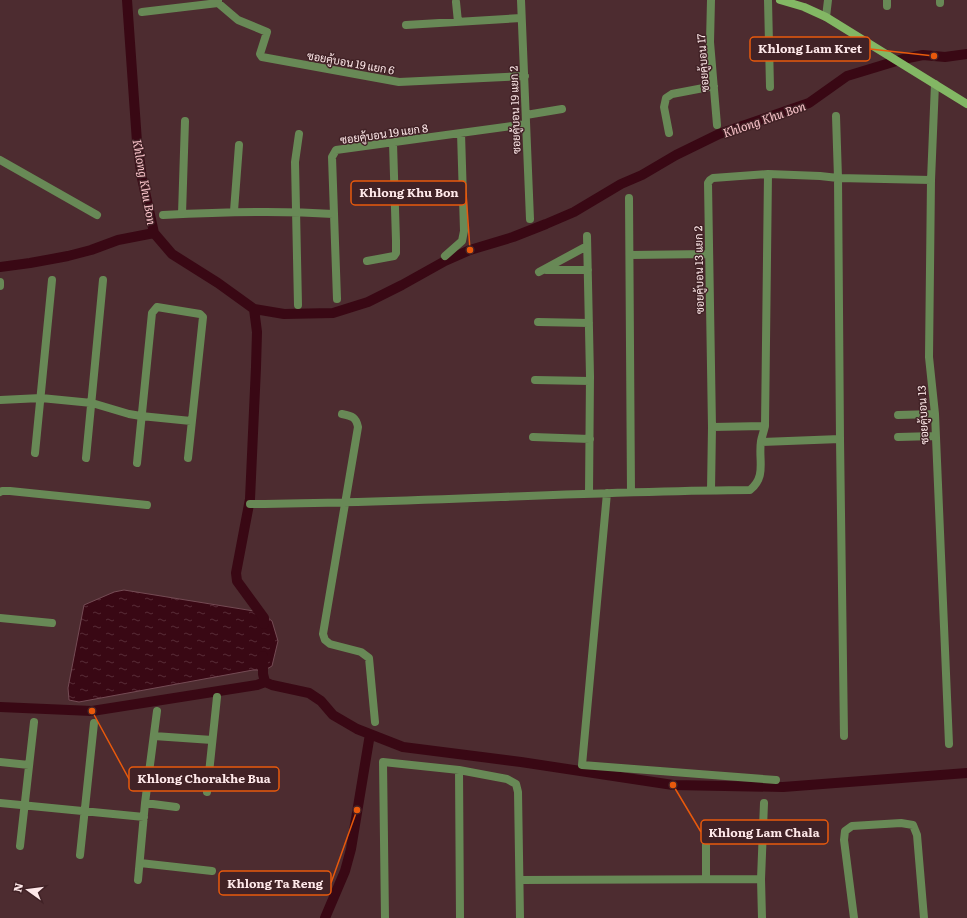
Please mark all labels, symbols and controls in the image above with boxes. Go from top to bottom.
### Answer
street label: ซอยคู้บอน 17 [692,33,713,93]
callout: Khlong Lam Kret [750,37,870,61]
text: Khlong Lam Kret [758,39,863,57]
street label: ซอยคู้บอน 19 แยก 6 [306,46,396,79]
street label: ซอยคู้บอน 19 แยก 2 [504,65,525,154]
water label: Khlong Khu Bon [720,96,808,142]
street label: ซอยคู้บอน 19 แยก 8 [339,119,429,148]
water label: Khlong Khu Bon [129,138,161,226]
callout: Khlong Khu Bon [351,181,466,205]
text: Khlong Khu Bon [359,183,459,201]
street label: ซอยคู้บอน 13 แยก 2 [689,225,708,314]
street label: ซอยคู้บอน 13 [912,385,933,445]
callout: Khlong Chorakhe Bua [129,767,279,791]
text: Khlong Chorakhe Bua [137,769,271,787]
callout: Khlong Lam Chala [701,820,828,844]
text: Khlong Lam Chala [708,823,820,841]
north arrow [8,870,48,910]
callout: Khlong Ta Reng [219,871,331,895]
text: Khlong Ta Reng [227,874,324,892]
text: N [8,881,26,894]

